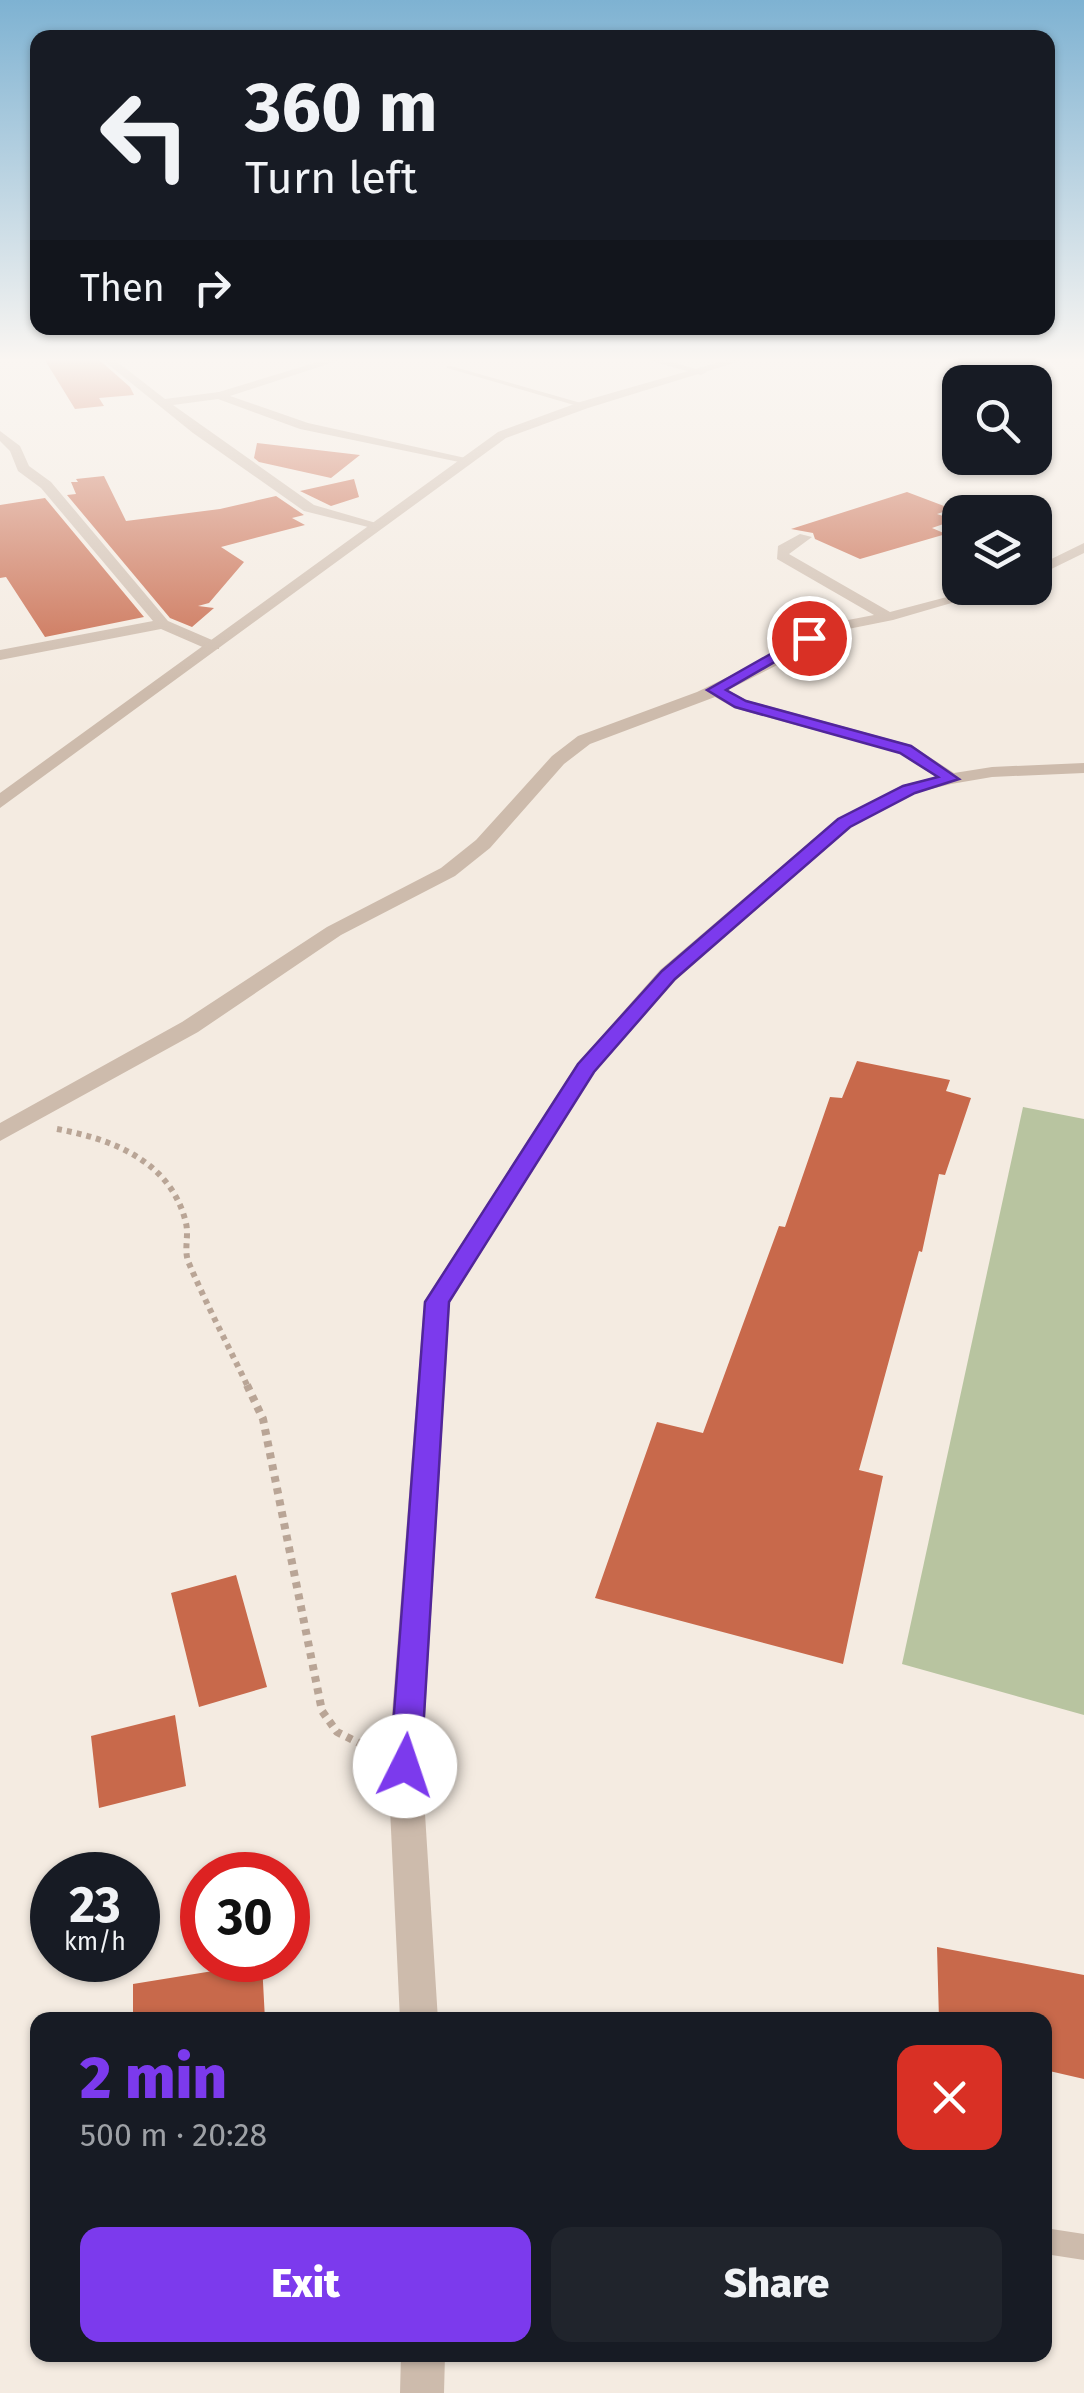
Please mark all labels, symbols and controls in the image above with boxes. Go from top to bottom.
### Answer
text: 360 m [245,66,438,150]
icon: left [80,70,210,200]
text: Turn left [245,151,417,205]
icon: right [185,260,240,315]
text: Then [80,265,165,311]
map controls [942,365,1052,605]
button: search [942,365,1052,475]
button: layers [942,495,1052,605]
pin [767,596,852,681]
icon: arrive [782,611,837,666]
position arrow [353,1714,457,1818]
speed limit sign: 30 [180,1852,310,1982]
text: 23 [69,1875,121,1935]
text: km/h [64,1927,126,1957]
text: 2 min [80,2042,227,2114]
button: close [897,2045,1002,2150]
text: 500 m · 20:28 [80,2116,267,2154]
button: Exit [80,2227,531,2342]
button: Share [551,2227,1002,2342]

